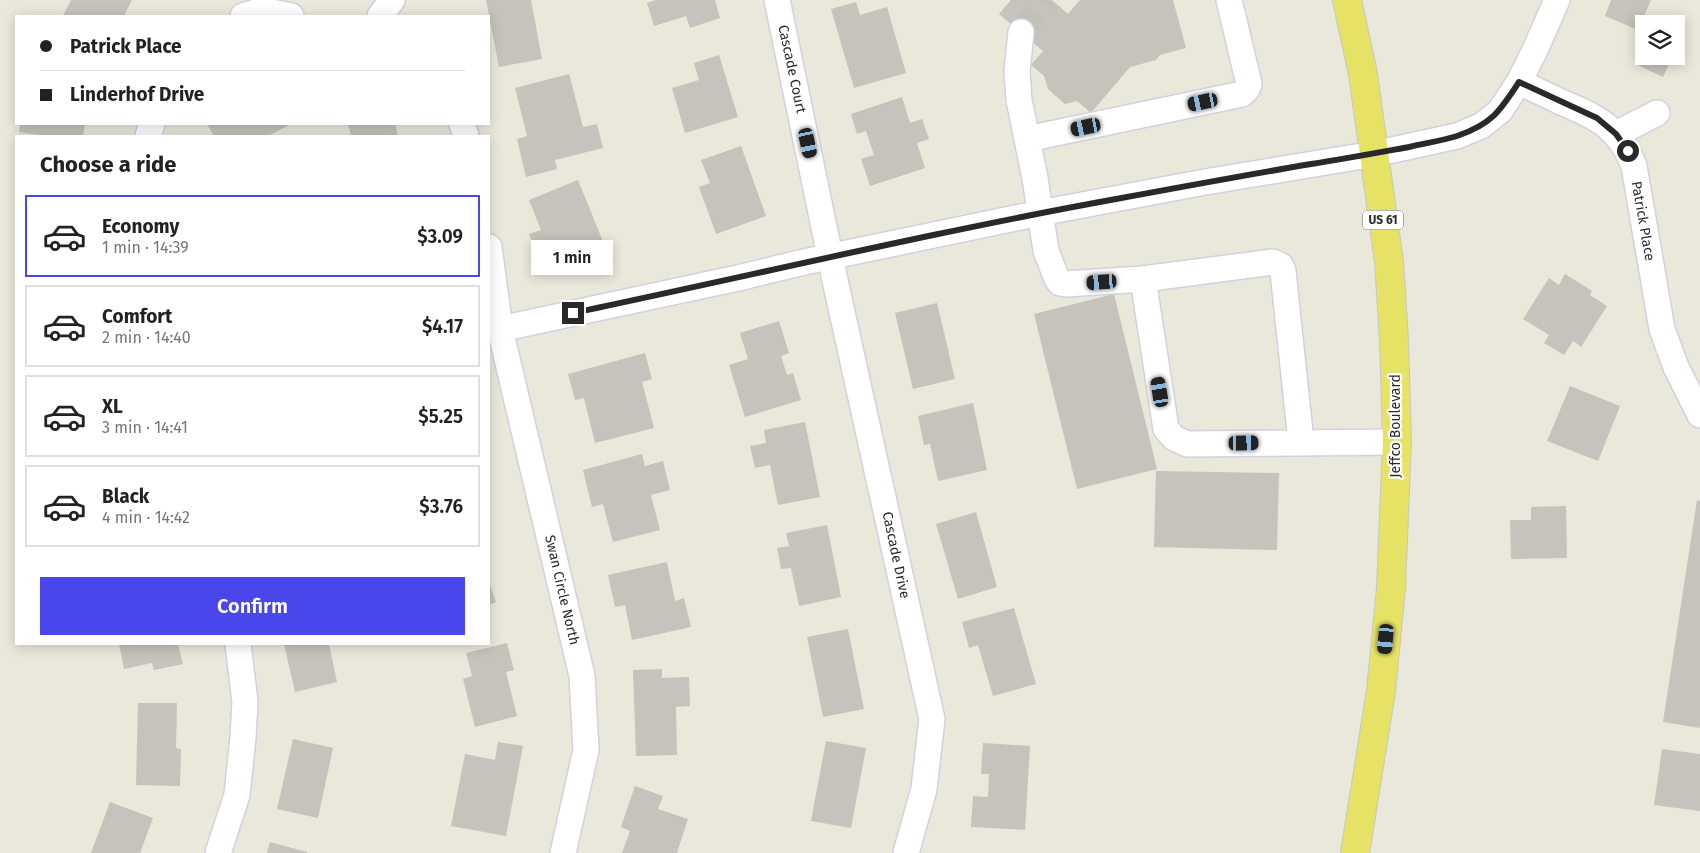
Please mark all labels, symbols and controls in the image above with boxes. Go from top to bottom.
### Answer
map controls [1635,15,1685,65]
button: layers [1635,15,1685,65]
street label: Cascade Court [774,23,810,116]
text: Patrick Place [70,35,182,58]
text: Linderhof Drive [70,83,204,106]
car [1186,92,1219,112]
car [1069,117,1102,137]
car [797,127,818,159]
route start [1617,140,1639,162]
text: Choose a ride [40,151,176,178]
street label: Patrick Place [1628,180,1658,262]
road number: US 61 [1363,210,1403,230]
icon: car [42,214,87,259]
text: Economy [102,215,179,238]
text: $3.09 [417,225,463,248]
text: 1 min · 14:39 [102,238,189,257]
callout: 1 min [532,240,614,276]
text: 1 min [553,248,591,267]
car [1086,273,1117,291]
route end [562,302,584,324]
icon: car [42,304,87,349]
text: Comfort [102,305,172,328]
text: $4.17 [422,315,463,338]
text: 2 min · 14:40 [102,328,191,347]
street label: Jeffco Boulevard [1387,374,1404,478]
car [1150,376,1169,408]
icon: car [42,394,87,439]
text: XL [102,395,123,418]
text: $5.25 [418,405,463,428]
text: 3 min · 14:41 [102,418,188,437]
car [1228,435,1259,451]
icon: car [42,484,87,529]
text: Black [102,485,149,508]
text: $3.76 [419,495,463,518]
text: 4 min · 14:42 [102,508,190,527]
street label: Cascade Drive [878,510,914,600]
street label: Swan Circle North [541,533,583,647]
button: Confirm [40,577,465,635]
car [1377,623,1394,655]

